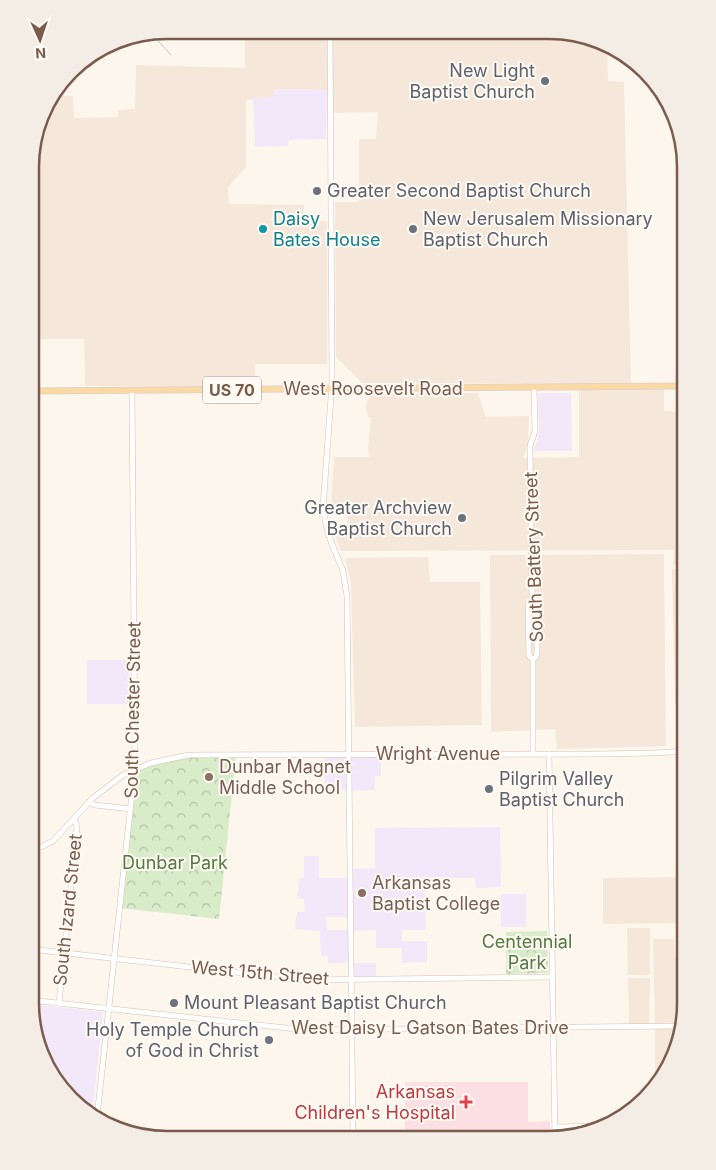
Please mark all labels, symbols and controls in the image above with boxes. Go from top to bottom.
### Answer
north arrow [15,15,65,65]
text: N [35,45,46,62]
place label: New Light Baptist Church [410,60,535,102]
marker: New Light Baptist Church [539,75,551,87]
place label: Greater Second Baptist Church [327,180,591,201]
marker: Greater Second Baptist Church [311,185,323,197]
place label: Daisy Bates House [273,208,380,250]
place label: New Jerusalem Missionary Baptist Church [423,208,653,250]
marker: Daisy Bates House [257,223,269,235]
marker: New Jerusalem Missionary Baptist Church [407,223,419,235]
road number: US 70 [203,376,261,404]
street label: West Roosevelt Road [283,378,463,399]
street label: South Battery Street [520,471,547,643]
place label: Greater Archview Baptist Church [304,497,452,539]
marker: Greater Archview Baptist Church [456,512,468,524]
street label: South Chester Street [120,621,145,799]
street label: Wright Avenue [376,743,500,764]
place label: Dunbar Magnet Middle School [219,756,351,798]
place label: Pilgrim Valley Baptist Church [499,768,624,810]
marker: Dunbar Magnet Middle School [203,771,215,783]
marker: Pilgrim Valley Baptist Church [483,783,495,795]
street label: South Izard Street [49,833,86,987]
park label: Dunbar Park [122,852,228,873]
place label: Arkansas Baptist College [372,872,500,914]
marker: Arkansas Baptist College [356,887,368,899]
park label: Centennial Park [482,931,572,973]
street label: West 15th Street [190,956,330,989]
place label: Mount Pleasant Baptist Church [184,992,447,1013]
marker: Mount Pleasant Baptist Church [168,997,180,1009]
street label: West Daisy L Gatson Bates Drive [291,1017,569,1038]
place label: Holy Temple Church of God in Christ [86,1019,259,1061]
marker: Holy Temple Church of God in Christ [263,1034,275,1046]
place label: Arkansas Children's Hospital [294,1081,455,1123]
marker: Arkansas Children's Hospital [459,1095,473,1109]

